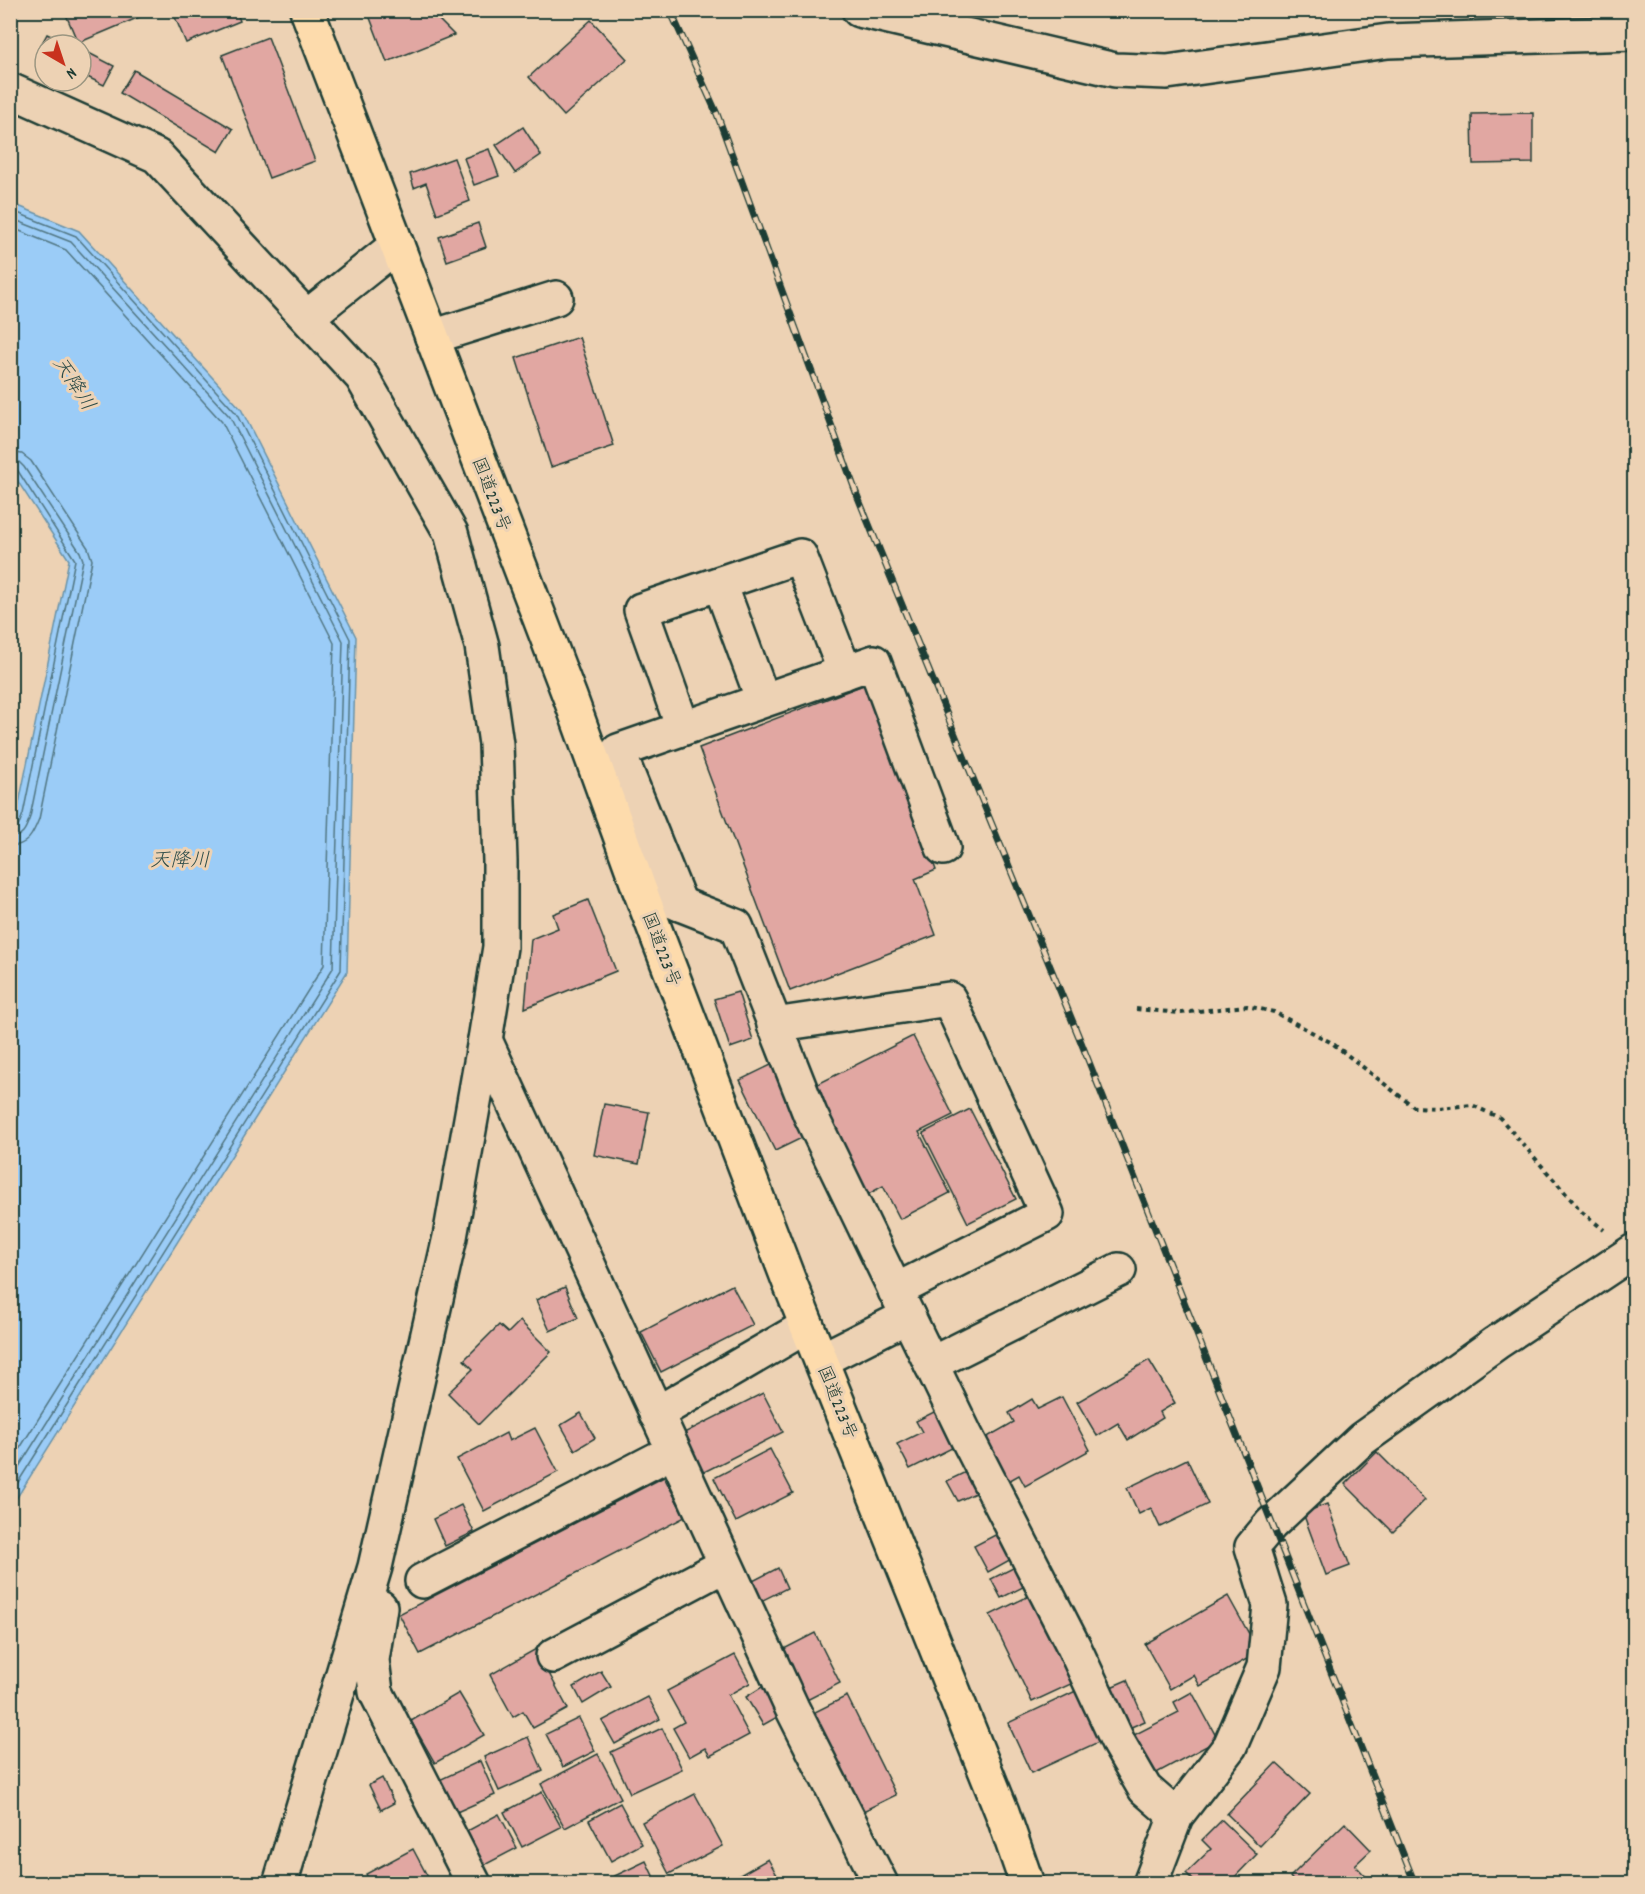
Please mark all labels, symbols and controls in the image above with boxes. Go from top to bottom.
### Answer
north arrow [33,33,93,93]
text: N [60,61,81,84]
water label: 天降川 [44,352,101,417]
street label: 国道223号 [464,454,515,536]
water label: 天降川 [150,848,210,876]
street label: 国道223号 [634,909,685,991]
street label: 国道223号 [810,1362,862,1444]

